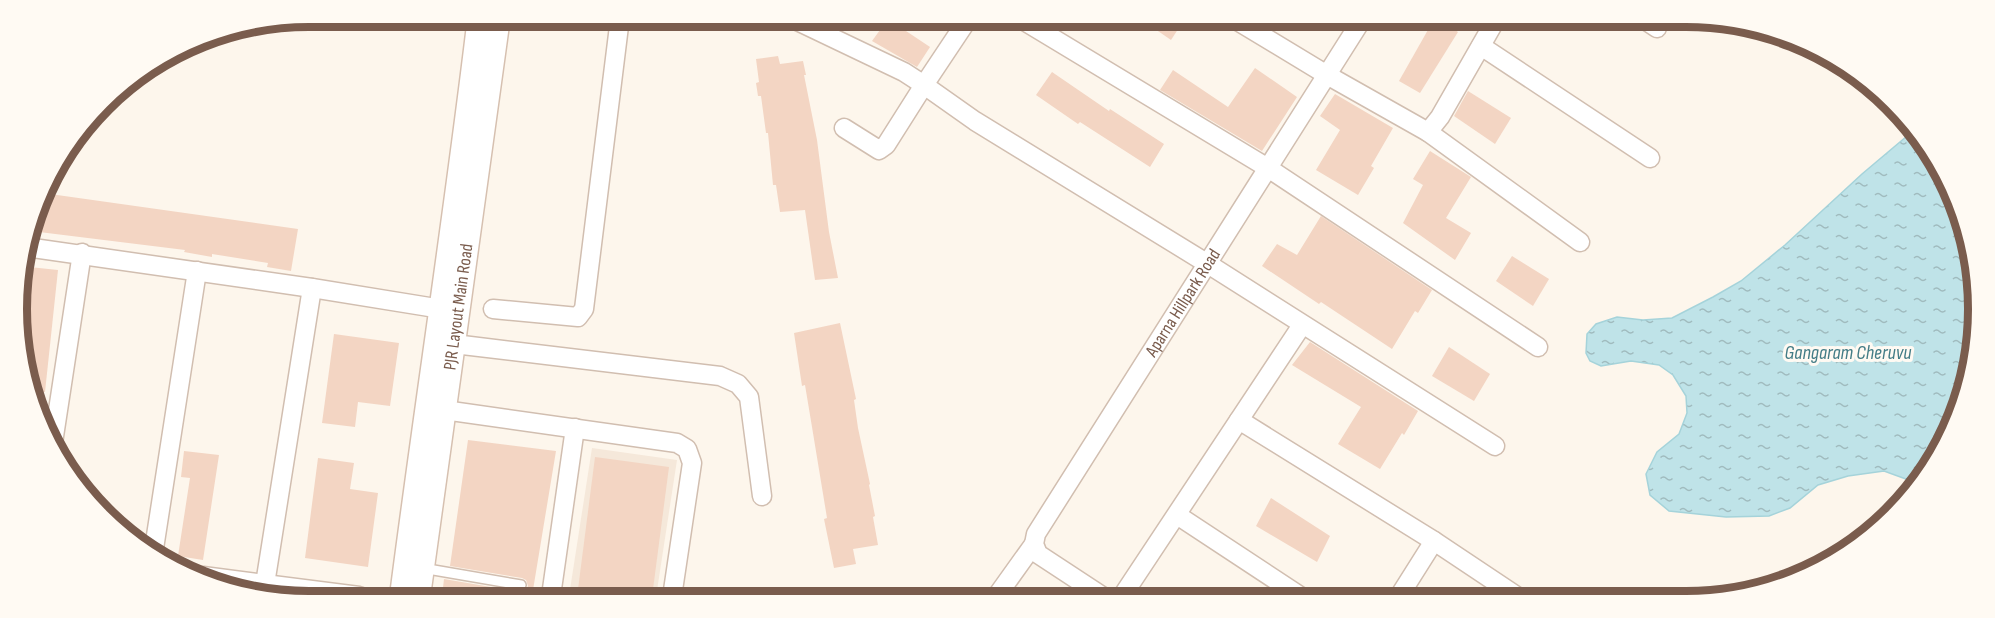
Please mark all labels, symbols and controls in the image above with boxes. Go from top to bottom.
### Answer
street label: PJR Layout Main Road [439,242,478,371]
street label: Aparna Hillpark Road [1140,245,1225,362]
water label: Gangaram Cheruvu [1785,341,1912,365]

